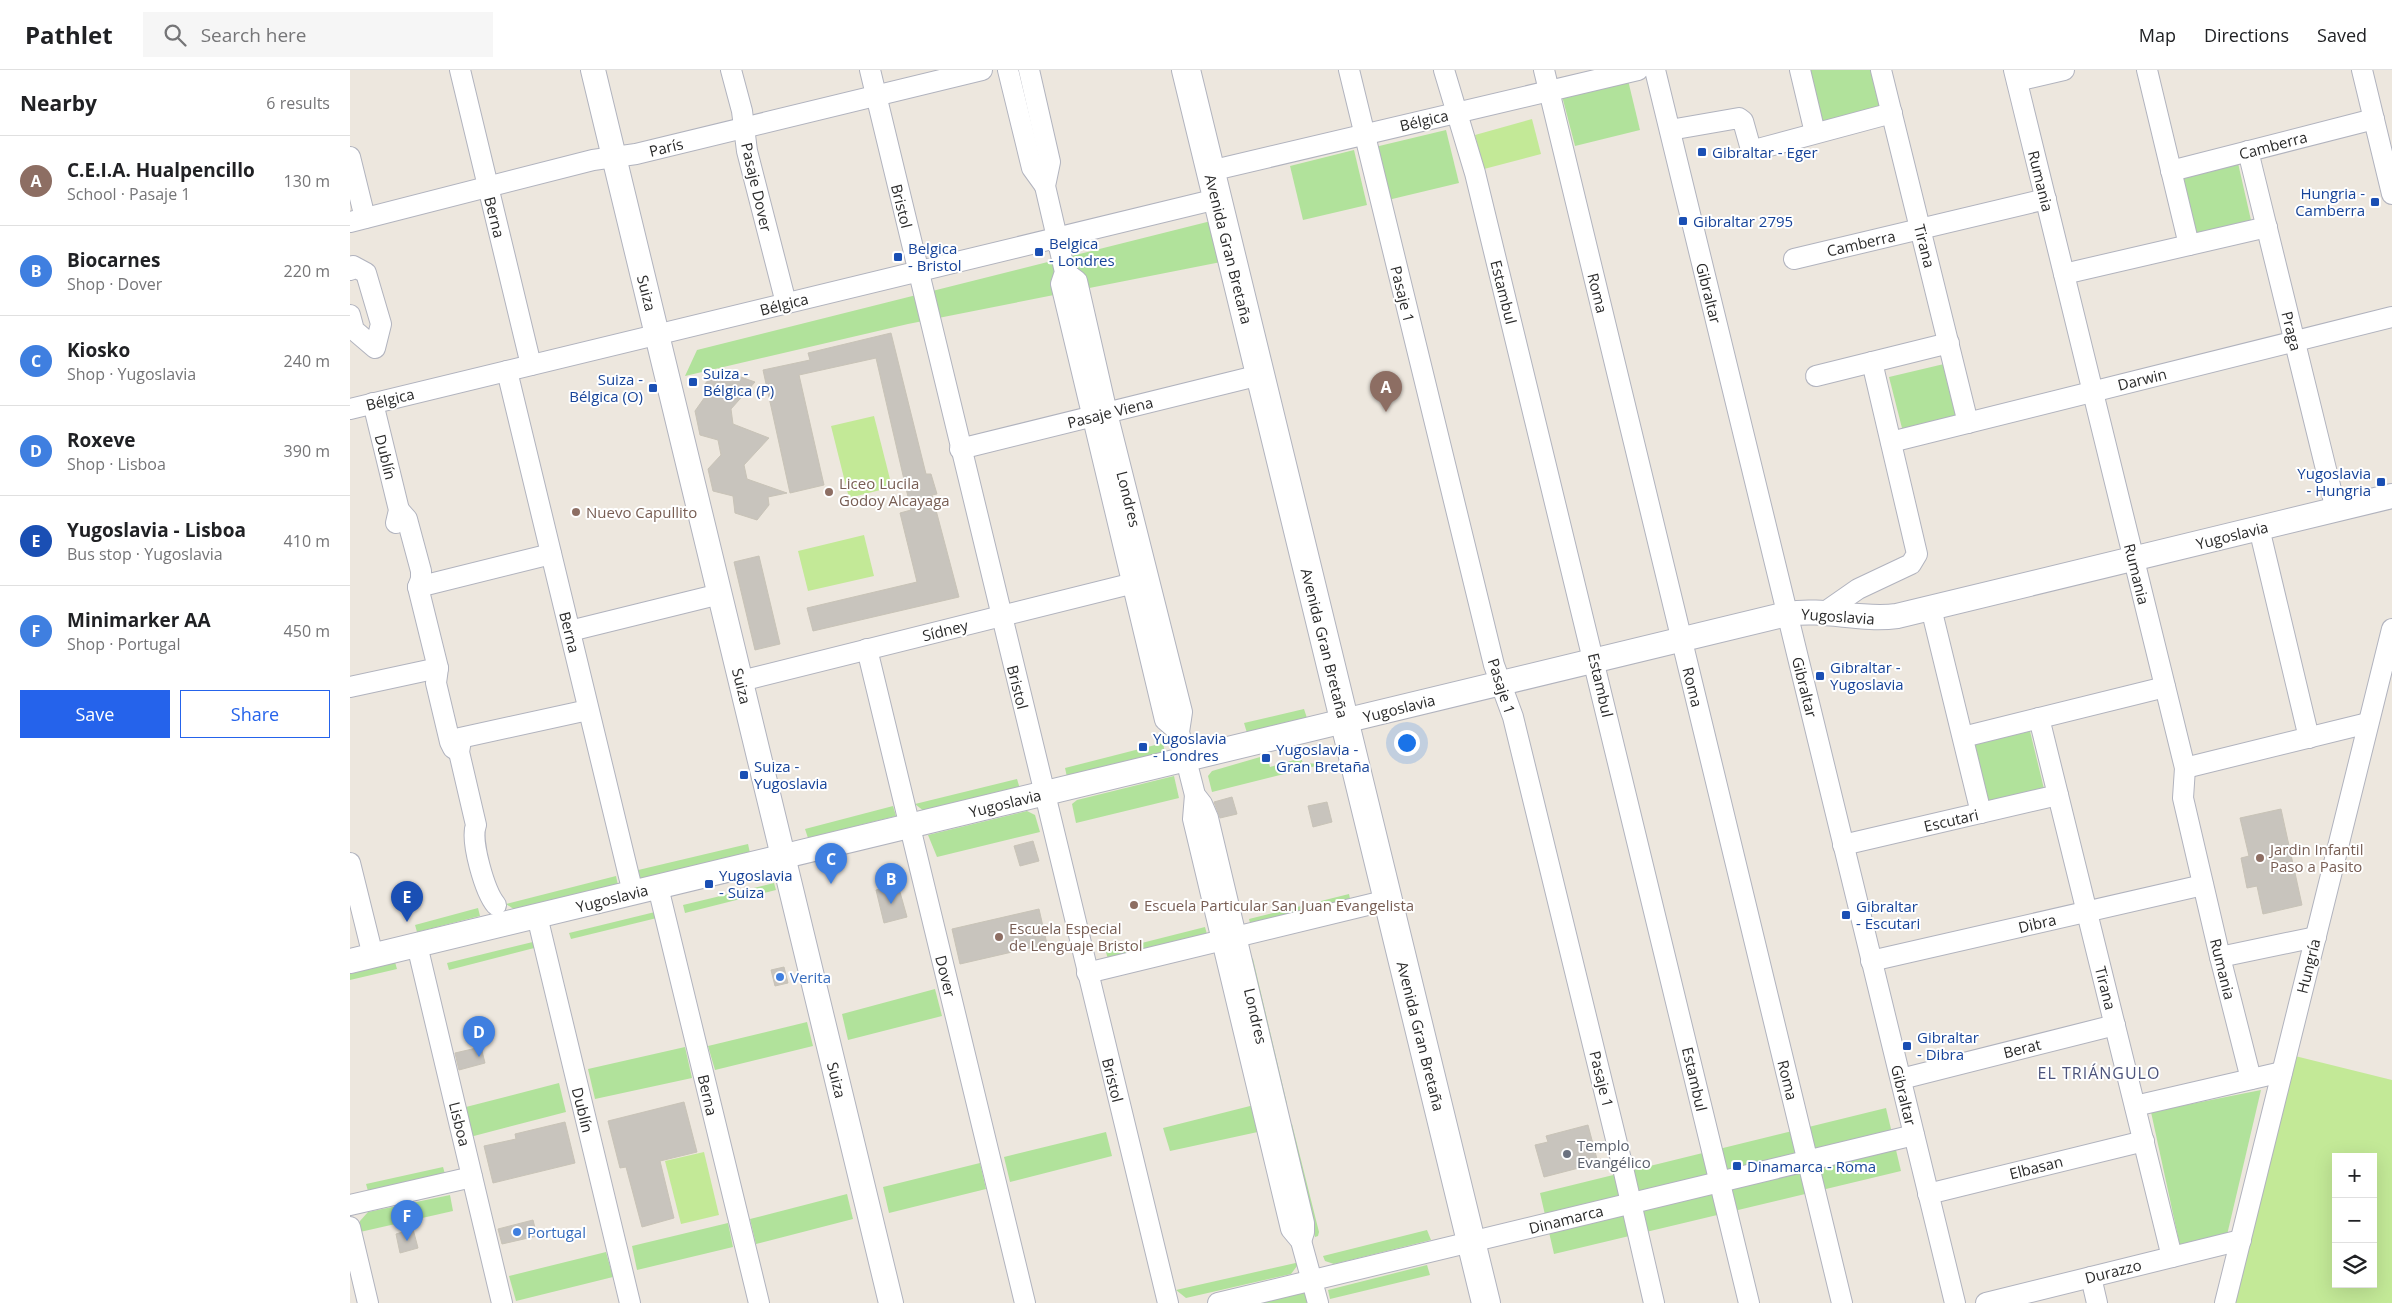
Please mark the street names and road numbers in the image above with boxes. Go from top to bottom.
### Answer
street label: Bélgica [1398,105,1450,135]
street label: Camberra [2237,126,2309,164]
street label: París [647,133,685,161]
street label: Pasaje Dover [737,140,777,234]
street label: Rumania [2024,149,2058,213]
street label: Avenida Gran Bretaña [1201,172,1257,326]
street label: Bristol [887,182,917,230]
street label: Berna [480,194,510,240]
street label: Tirana [1910,222,1940,270]
street label: Camberra [1825,225,1897,261]
street label: Estambul [1486,258,1522,326]
street label: Gibraltar [1692,261,1726,325]
street label: Pasaje 1 [1386,264,1420,324]
street label: Roma [1583,271,1613,315]
street label: Suiza [633,273,661,313]
street label: Bélgica [758,288,810,320]
street label: Praga [2277,309,2307,353]
street label: Darwin [2115,363,2169,395]
street label: Bélgica [364,383,416,415]
street label: Pasaje Viena [1065,392,1155,432]
street label: Dublín [371,432,401,482]
street label: Londres [1112,469,1146,529]
street label: Yugoslavia [2194,516,2270,554]
street label: Rumania [2120,542,2154,606]
street label: Avenida Gran Bretaña [1297,566,1353,720]
street label: Yugoslavia [1801,603,1875,629]
street label: Berna [555,609,585,655]
street label: Sídney [920,615,970,645]
street label: Estambul [1584,651,1618,719]
street label: Gibraltar [1788,655,1822,719]
street label: Pasaje 1 [1484,656,1520,716]
street label: Bristol [1003,663,1033,711]
street label: Roma [1678,665,1708,709]
street label: Suiza [728,666,756,706]
street label: Yugoslavia [1361,689,1437,727]
street label: Yugoslavia [967,784,1043,822]
street label: Escutari [1922,804,1980,836]
street label: Yugoslavia [574,879,650,917]
street label: Dibra [2016,909,2058,937]
street label: Hungría [2292,936,2324,996]
street label: Rumania [2206,937,2240,1001]
street label: Dover [931,953,961,999]
street label: Avenida Gran Bretaña [1393,959,1449,1113]
street label: Tirana [2091,964,2121,1012]
street label: Londres [1240,986,1272,1046]
street label: Berat [2001,1034,2043,1062]
street label: Estambul [1678,1045,1712,1113]
street label: Pasaje 1 [1585,1049,1619,1109]
street label: Bristol [1098,1056,1128,1104]
street label: Roma [1773,1058,1803,1102]
street label: Suiza [823,1060,851,1100]
street label: Gibraltar [1887,1063,1921,1127]
street label: Berna [694,1072,722,1118]
street label: Dublín [568,1085,598,1135]
street label: Lisboa [445,1100,475,1148]
street label: Elbasan [2007,1151,2065,1183]
street label: Dinamarca [1527,1200,1605,1238]
street label: Durazzo [2083,1254,2143,1288]

